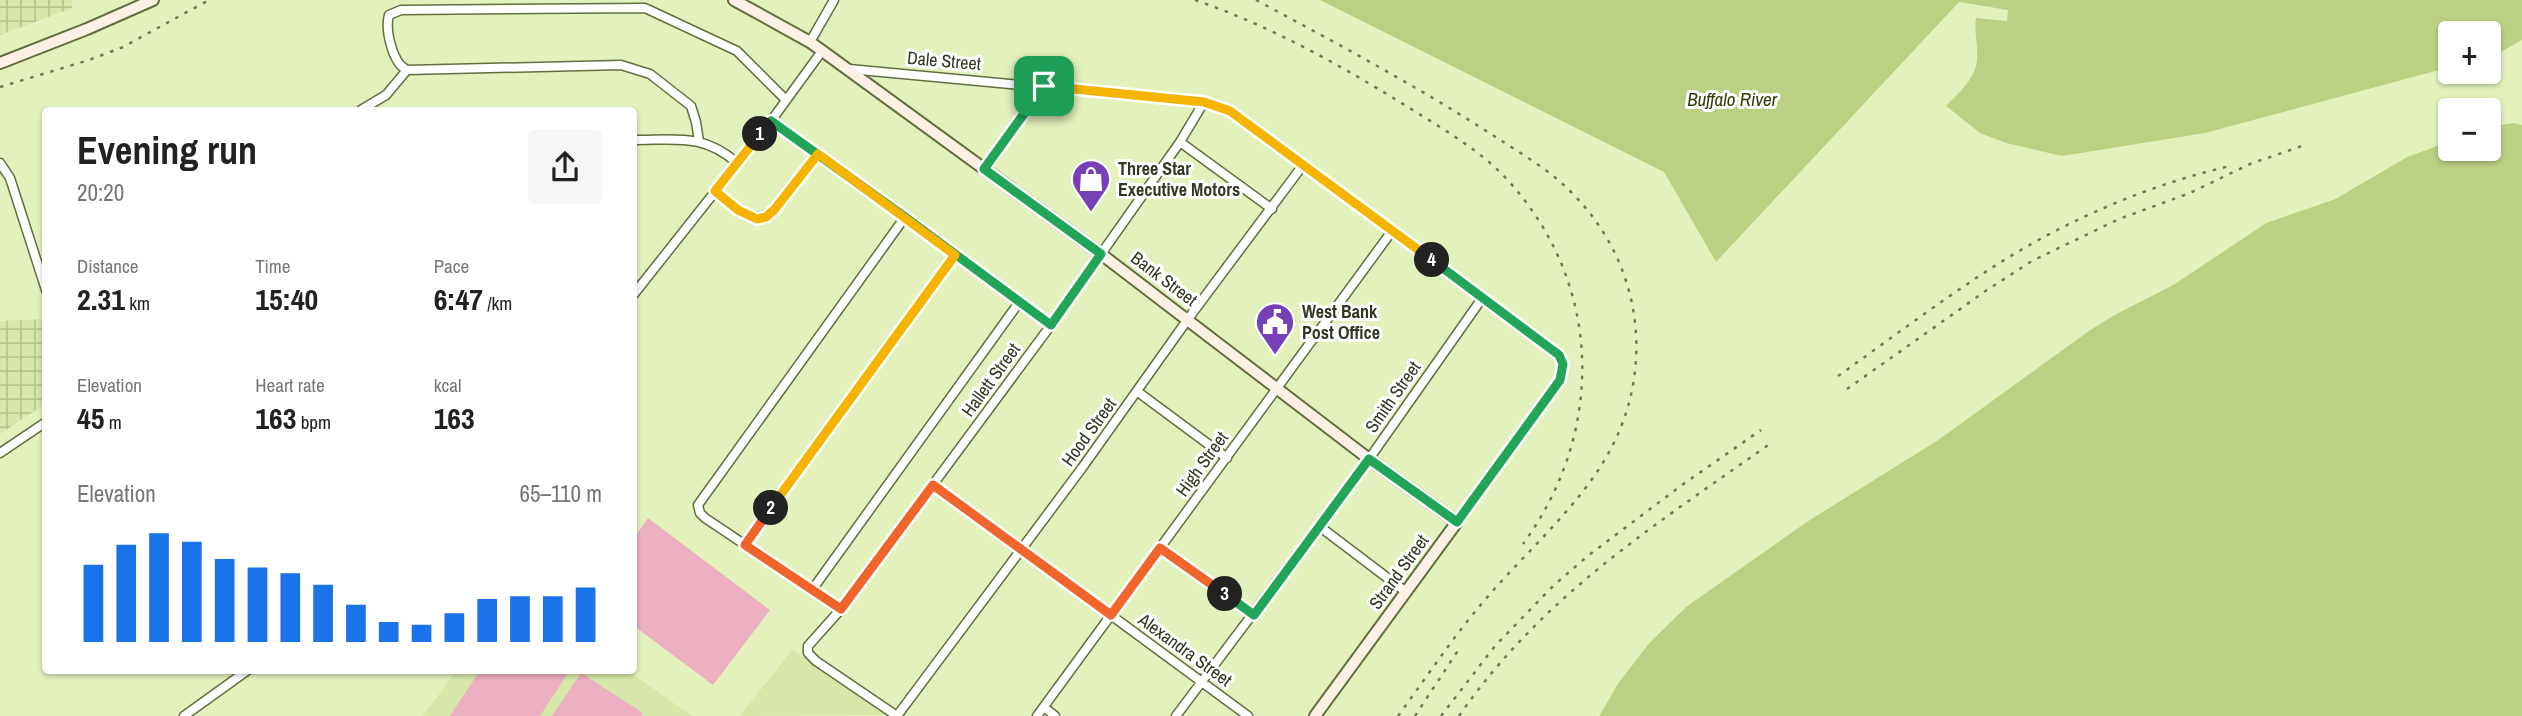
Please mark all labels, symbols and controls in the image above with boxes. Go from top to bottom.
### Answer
map controls [2438,21,2501,161]
button: + [2438,21,2501,84]
street label: Dale Street [906,45,982,76]
pin [1014,56,1074,116]
icon: arrive [1025,67,1063,105]
water label: Buffalo River [1687,86,1778,112]
button: − [2438,98,2501,161]
pin: 1 [742,116,778,152]
text: 1 [755,120,764,146]
text: Evening run [77,125,257,176]
button: share [528,130,602,204]
place label: Three Star Executive Motors [1118,156,1240,202]
shop icon: Three Star Executive Motors [1070,158,1112,213]
text: 20:20 [77,177,124,208]
pin: 4 [1414,243,1450,278]
street label: Bank Street [1126,245,1203,312]
text: 4 [1427,246,1436,272]
text: Distance [77,253,138,279]
text: Time [255,253,290,279]
text: Pace [434,253,469,279]
text: 2.31 [77,279,125,319]
text: 15:40 [255,279,318,319]
text: 6:47 [434,279,483,319]
text: km [125,290,150,316]
text: /km [483,290,512,316]
place label: West Bank Post Office [1302,299,1380,345]
public building icon: West Bank Post Office [1254,301,1296,356]
street label: Hallett Street [955,338,1026,422]
street label: Smith Street [1359,356,1426,437]
text: Elevation [77,372,142,398]
text: Heart rate [255,372,325,398]
text: kcal [434,372,461,398]
street label: Hood Street [1055,392,1122,471]
text: 45 [77,398,104,438]
text: 163 [255,398,296,438]
text: 163 [434,398,475,438]
text: m [104,409,122,435]
text: bpm [296,409,331,435]
street label: High Street [1170,426,1234,501]
text: Elevation [77,478,156,509]
text: 65–110 m [519,478,602,509]
pin: 2 [754,490,788,526]
text: 2 [766,494,775,520]
street label: Strand Street [1363,529,1434,614]
pin: 3 [1208,576,1242,612]
text: 3 [1220,580,1229,606]
street label: Alexandra Street [1133,607,1237,692]

